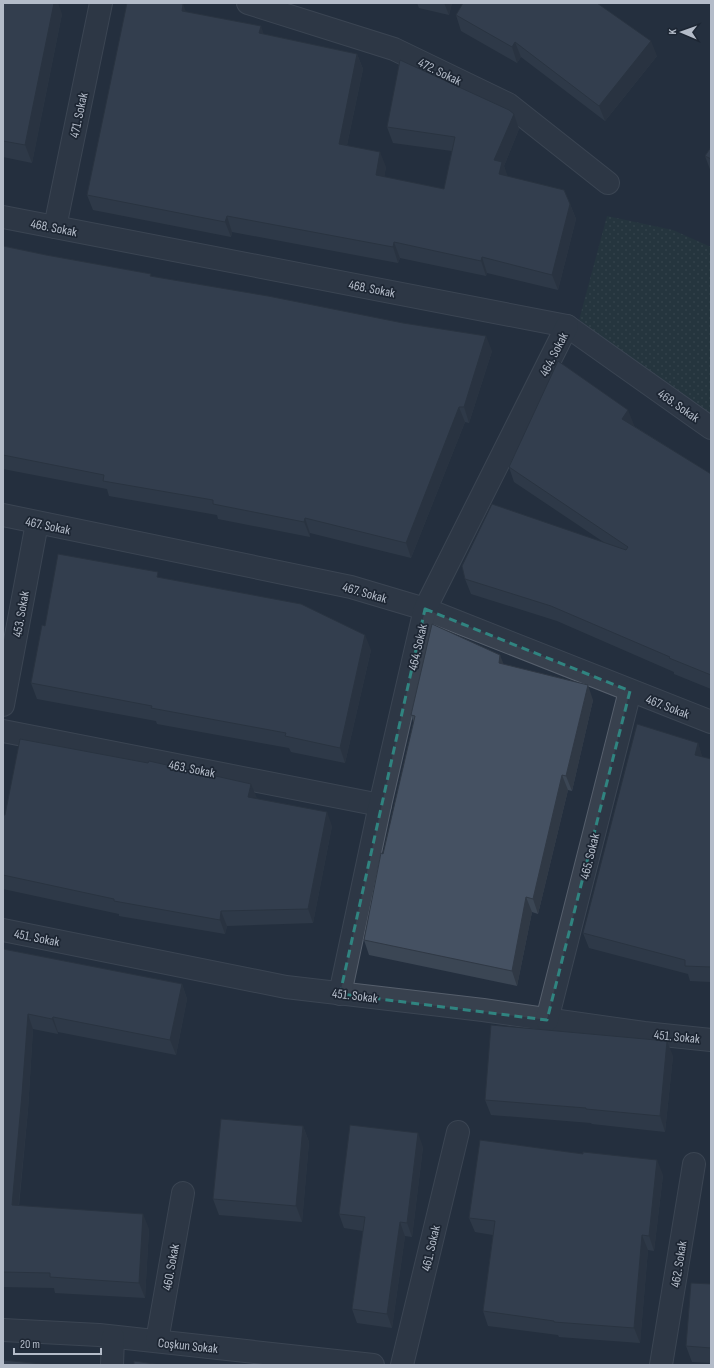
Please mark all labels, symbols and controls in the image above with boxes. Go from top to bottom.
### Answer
north arrow [662,12,702,52]
text: K [666,28,679,35]
street label: 472. Sokak [415,55,464,89]
street label: 471. Sokak [66,91,92,139]
street label: 468. Sokak [29,216,79,240]
street label: 468. Sokak [347,277,397,301]
street label: 464. Sokak [536,330,572,379]
street label: 468. Sokak [655,386,702,426]
street label: 467. Sokak [24,513,72,539]
street label: 467. Sokak [341,579,389,607]
street label: 453. Sokak [9,590,33,638]
street label: 464. Sokak [405,622,431,672]
street label: 467. Sokak [643,691,692,723]
street label: 463. Sokak [167,757,216,781]
street label: 465. Sokak [577,832,603,881]
street label: 451. Sokak [13,926,61,950]
street label: 451. Sokak [331,985,379,1007]
street label: 451. Sokak [653,1027,701,1047]
street label: 461. Sokak [418,1224,444,1273]
street label: 462. Sokak [667,1240,691,1289]
street label: 460. Sokak [159,1243,183,1292]
scale bar [14,1330,101,1356]
street label: Coşkun Sokak [157,1335,219,1357]
text: 20 m [20,1337,40,1352]

